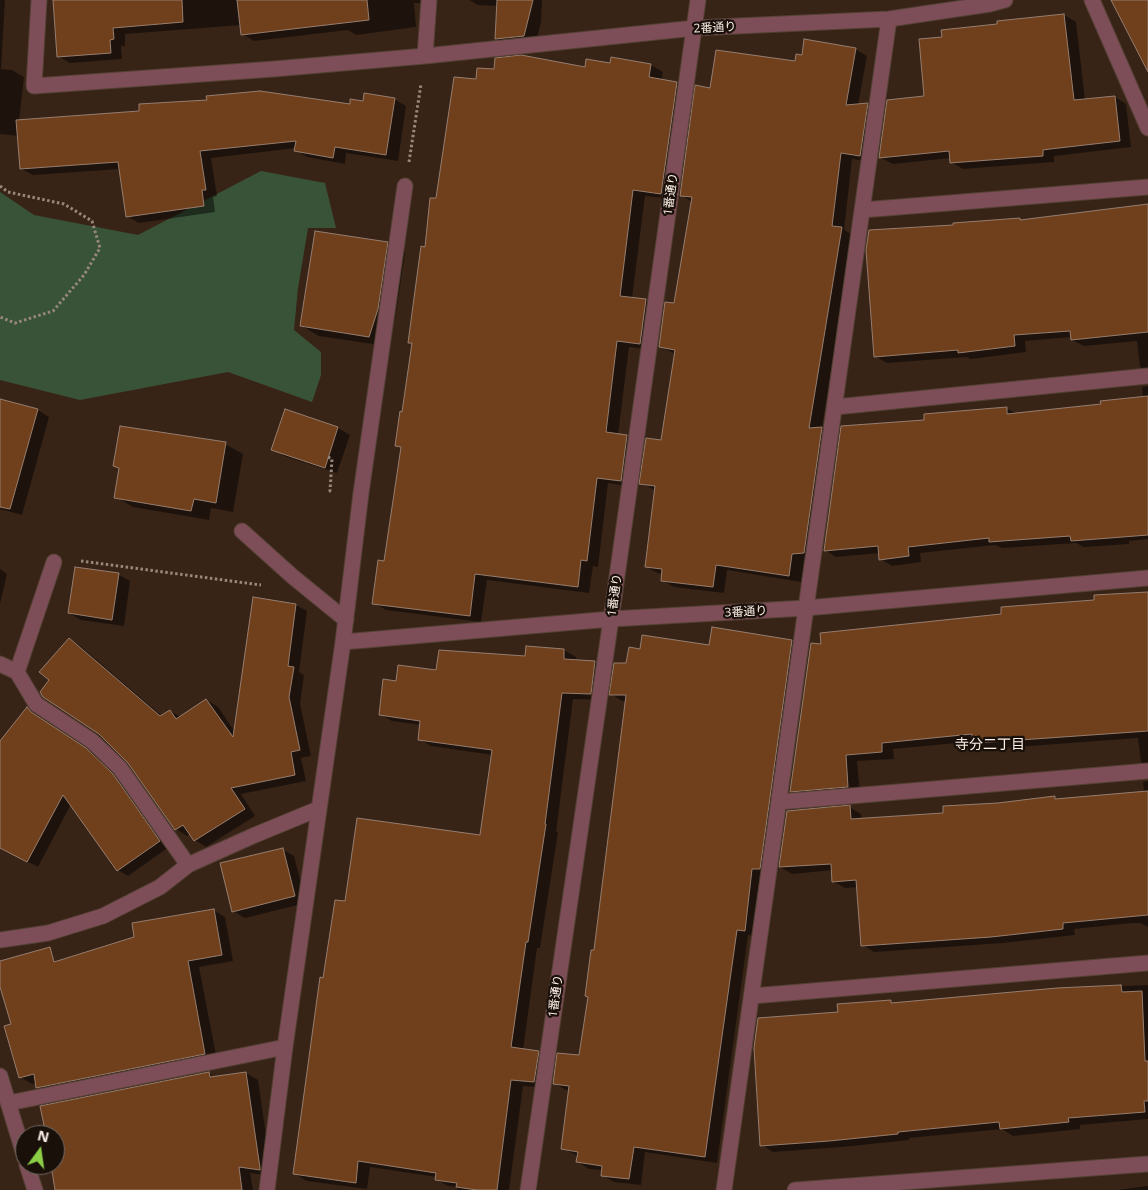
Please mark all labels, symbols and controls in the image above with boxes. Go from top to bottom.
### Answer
street label: 2番通り [693,20,737,36]
street label: 1番通り [661,172,681,216]
street label: 1番通り [605,573,625,617]
street label: 3番通り [724,604,768,620]
district label: 寺分二丁目 [955,737,1025,753]
street label: 1番通り [546,974,566,1018]
north arrow [15,1125,65,1175]
text: N [36,1125,51,1147]

